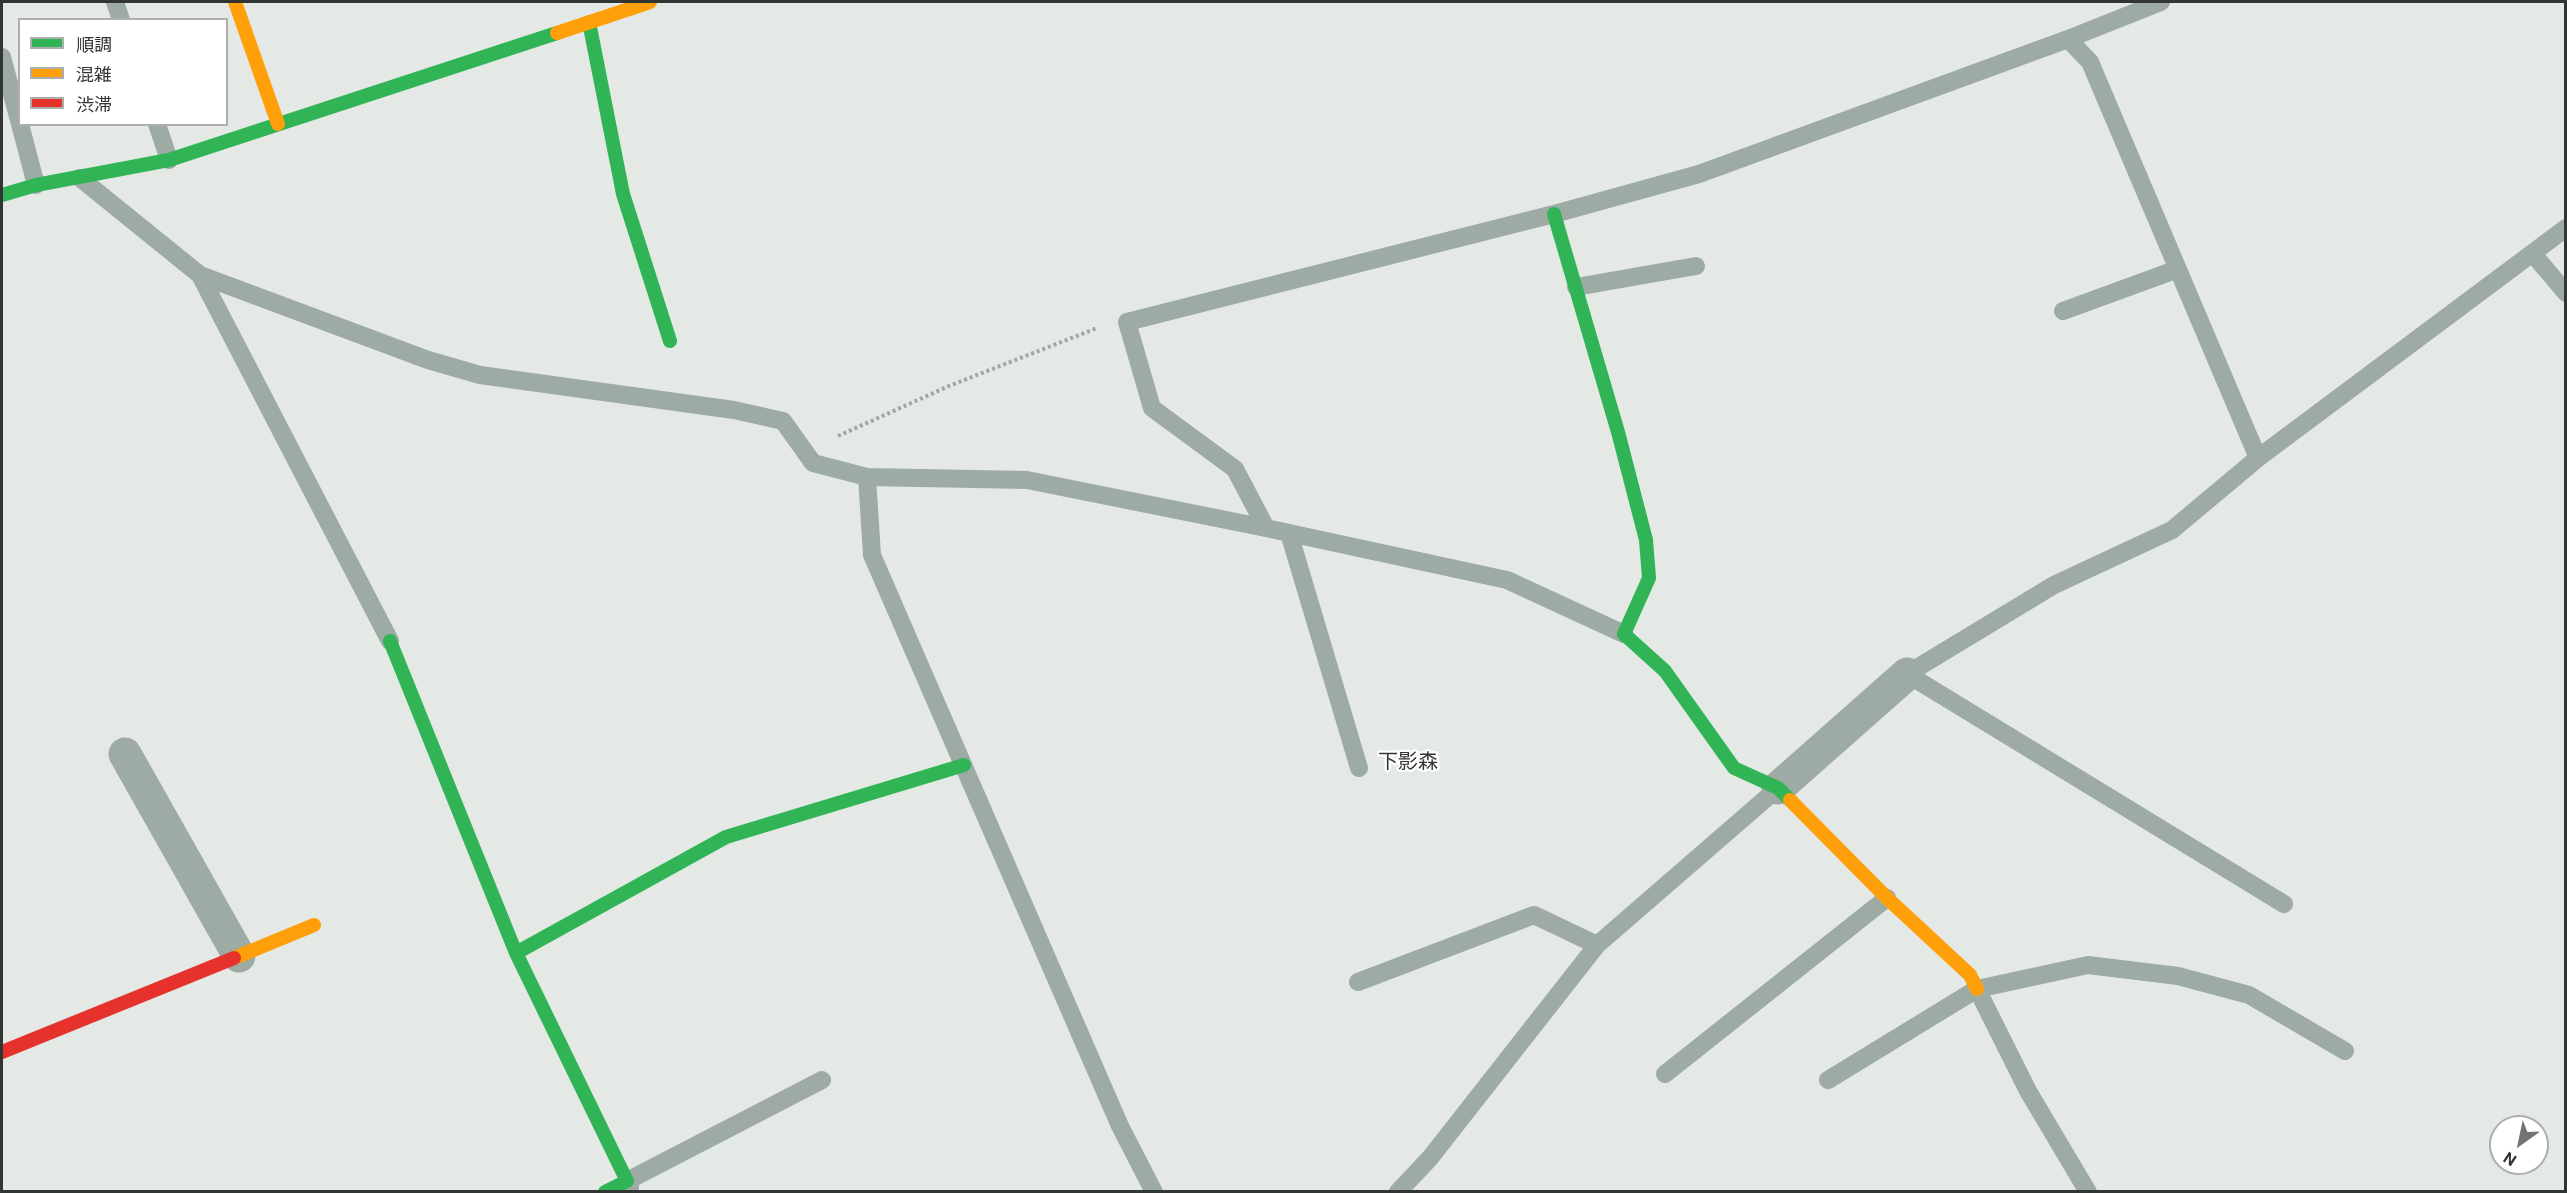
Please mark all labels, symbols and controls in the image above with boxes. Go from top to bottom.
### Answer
legend [18,18,228,126]
text: 順調 [76,34,112,55]
text: 混雑 [76,64,112,85]
text: 渋滞 [76,94,112,115]
district label: 下影森 [1378,751,1438,775]
north arrow [2489,1115,2549,1175]
text: N [2500,1148,2520,1170]

